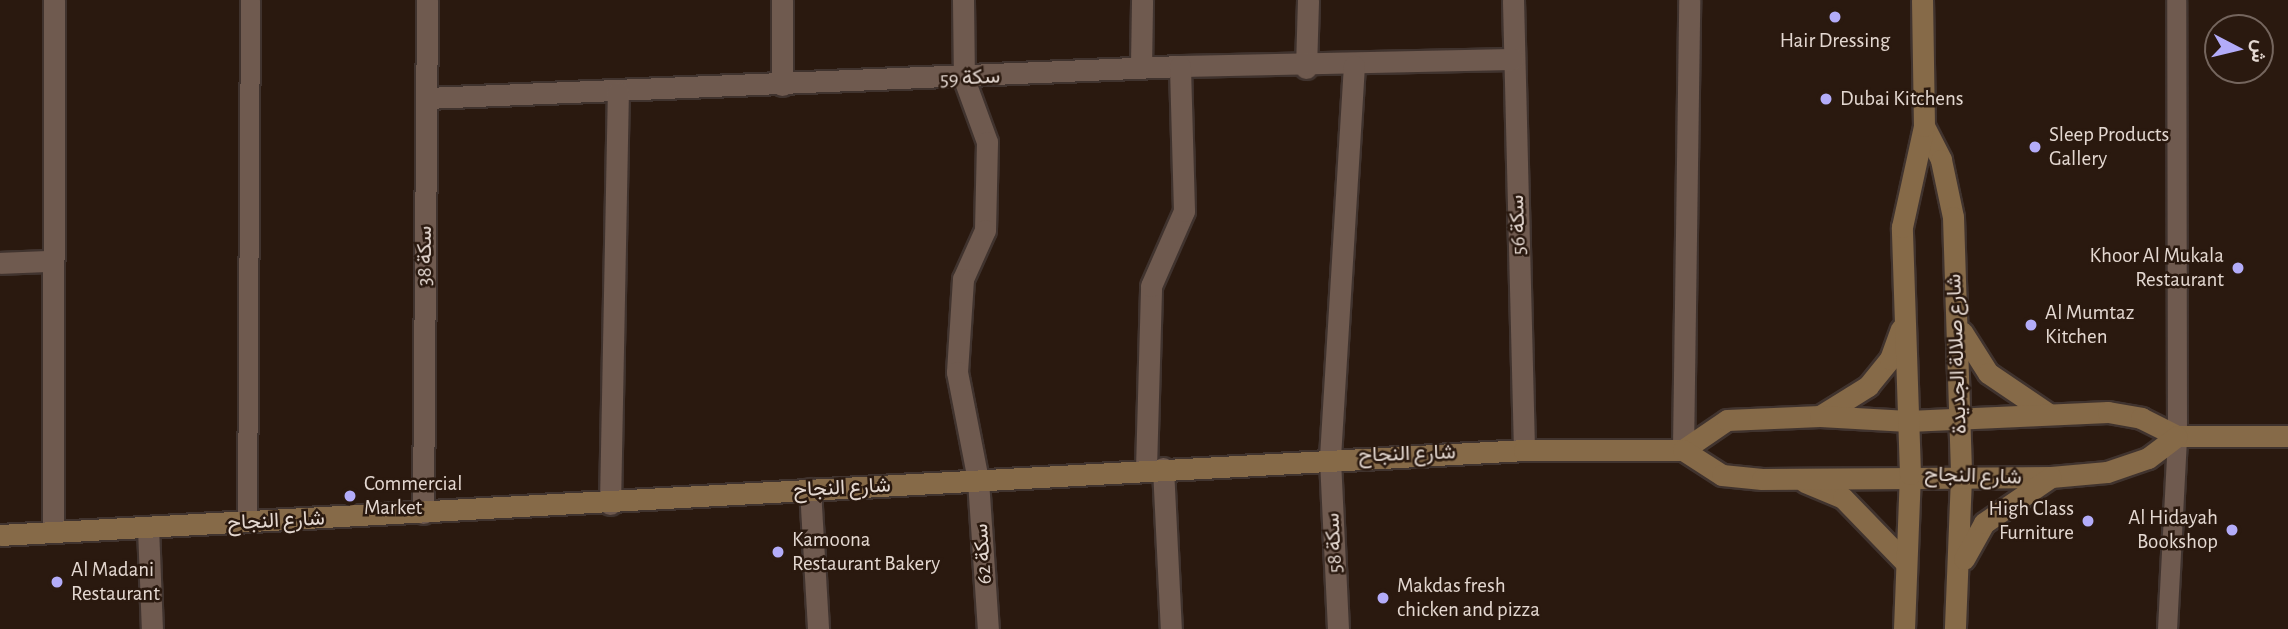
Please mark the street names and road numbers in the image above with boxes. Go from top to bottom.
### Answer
street label: سكة 59 [939,64,1001,92]
street label: سكة 56 [1504,194,1532,256]
street label: سكة 38 [412,226,438,286]
street label: شارع صلالة الجديدة [1942,274,1972,434]
street label: شارع النجاح [1358,440,1456,468]
street label: شارع النجاح [1924,462,2022,490]
street label: شارع النجاح [793,473,891,503]
street label: شارع النجاح [227,506,325,536]
street label: سكة 58 [1320,512,1348,574]
street label: سكة 62 [968,523,998,585]

